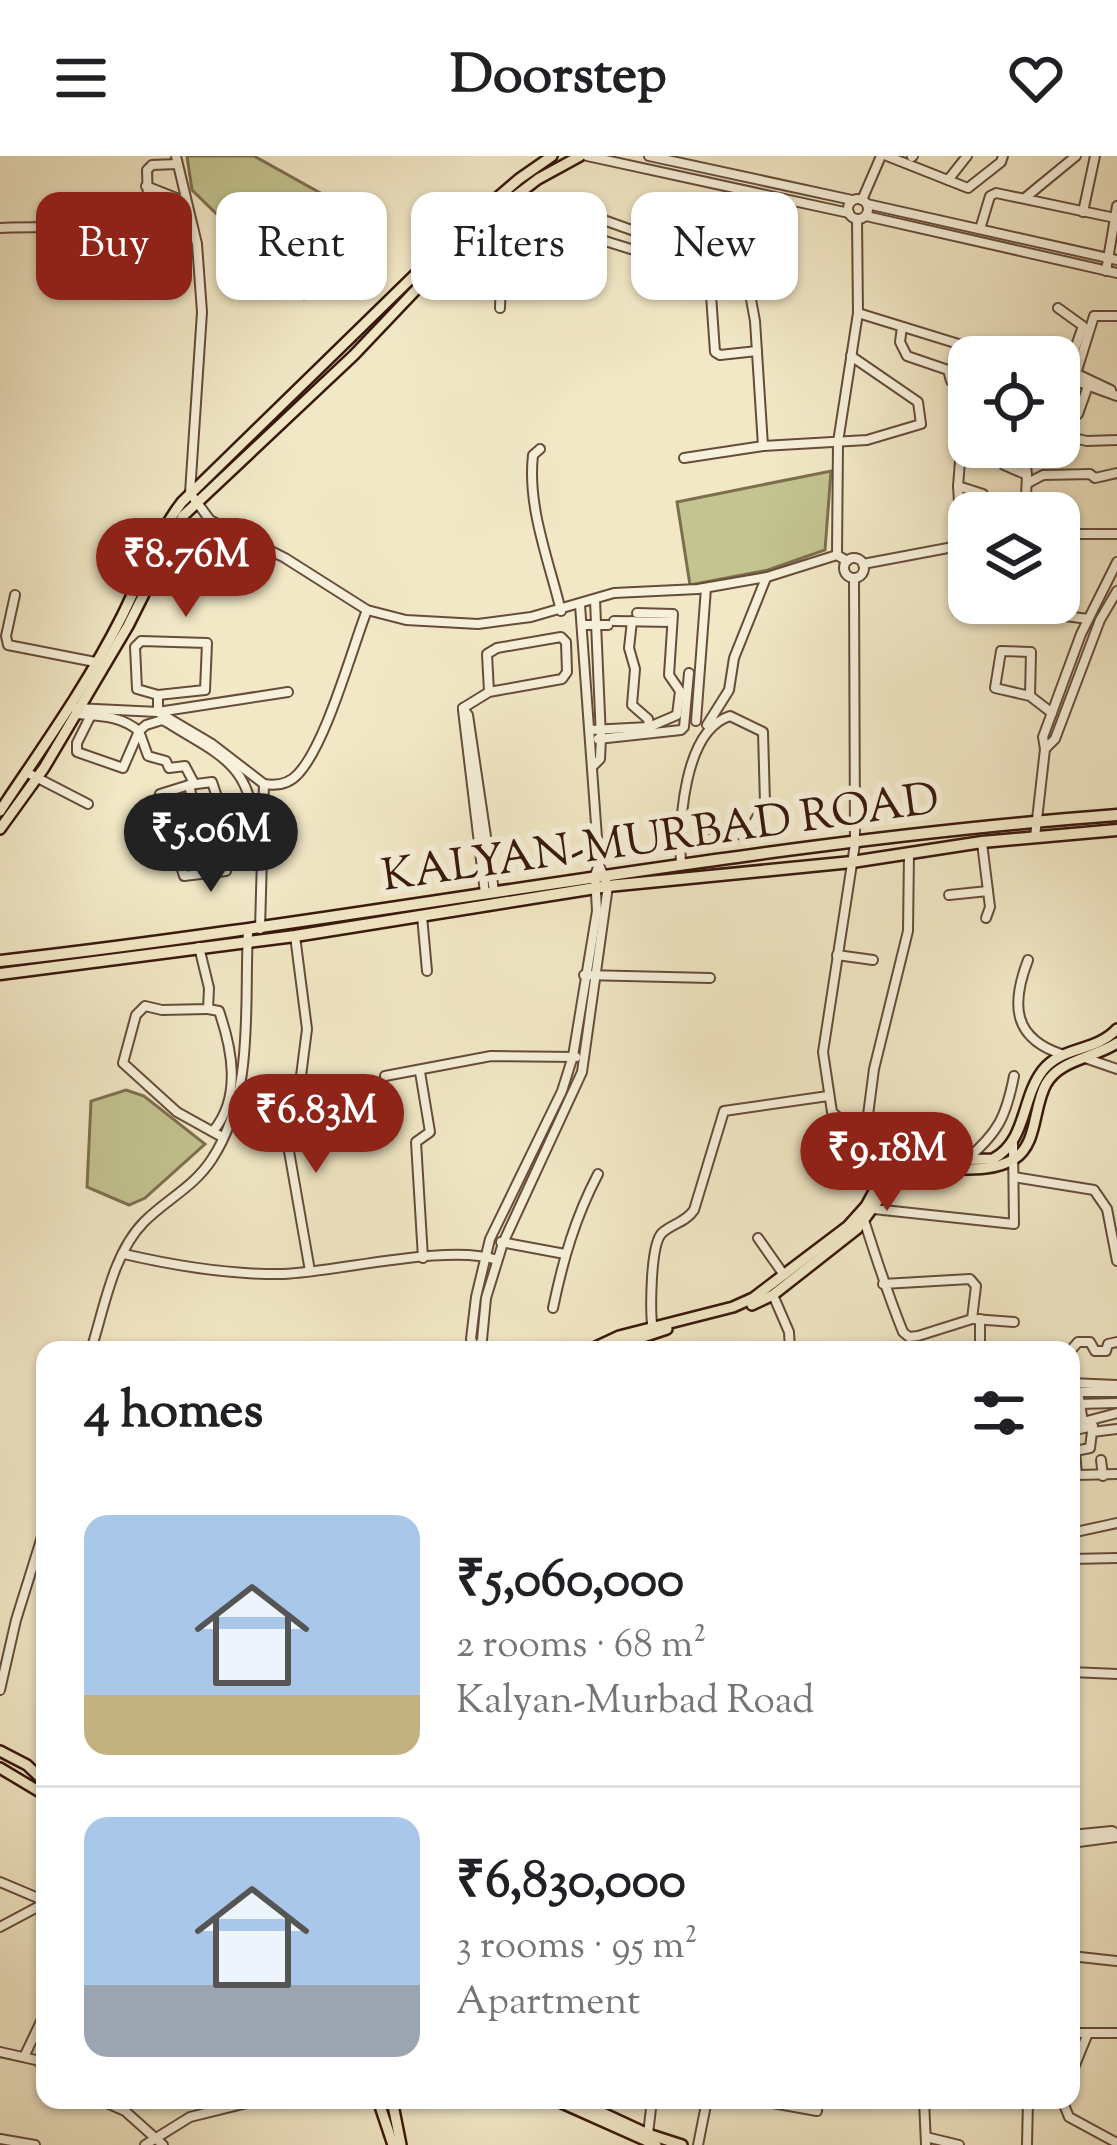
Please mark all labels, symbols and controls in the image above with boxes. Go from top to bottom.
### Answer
text: Doorstep [450,39,667,117]
icon: menu [48,45,114,111]
icon: heart [1003,45,1069,111]
chip: Buy [36,192,192,300]
chip: Rent [216,192,387,300]
chip: Filters [411,192,607,300]
chip: New [631,192,798,300]
map controls [948,336,1080,624]
button: locate [948,336,1080,468]
button: layers [948,492,1080,624]
pin: ₹8.76M [88,518,284,620]
text: ₹8.76M [123,529,249,585]
street label: KALYAN-MURBAD ROAD [378,769,944,912]
pin: ₹5.06M [113,793,309,895]
text: ₹5.06M [151,804,271,860]
pin: ₹6.83M [218,1074,414,1176]
text: ₹6.83M [255,1085,377,1141]
pin: ₹9.18M [789,1112,985,1214]
text: ₹9.18M [827,1123,947,1179]
text: 4 homes [84,1377,263,1450]
icon: filters [966,1380,1032,1446]
text: ₹5,060,000 [456,1546,684,1619]
icon: home [180,1563,324,1707]
text: 2 rooms · 68 m² [456,1619,706,1675]
text: Kalyan-Murbad Road [456,1675,814,1731]
text: ₹6,830,000 [456,1847,686,1920]
icon: home [180,1865,324,2009]
text: 3 rooms · 95 m² [456,1920,698,1976]
text: Apartment [456,1976,640,2032]

